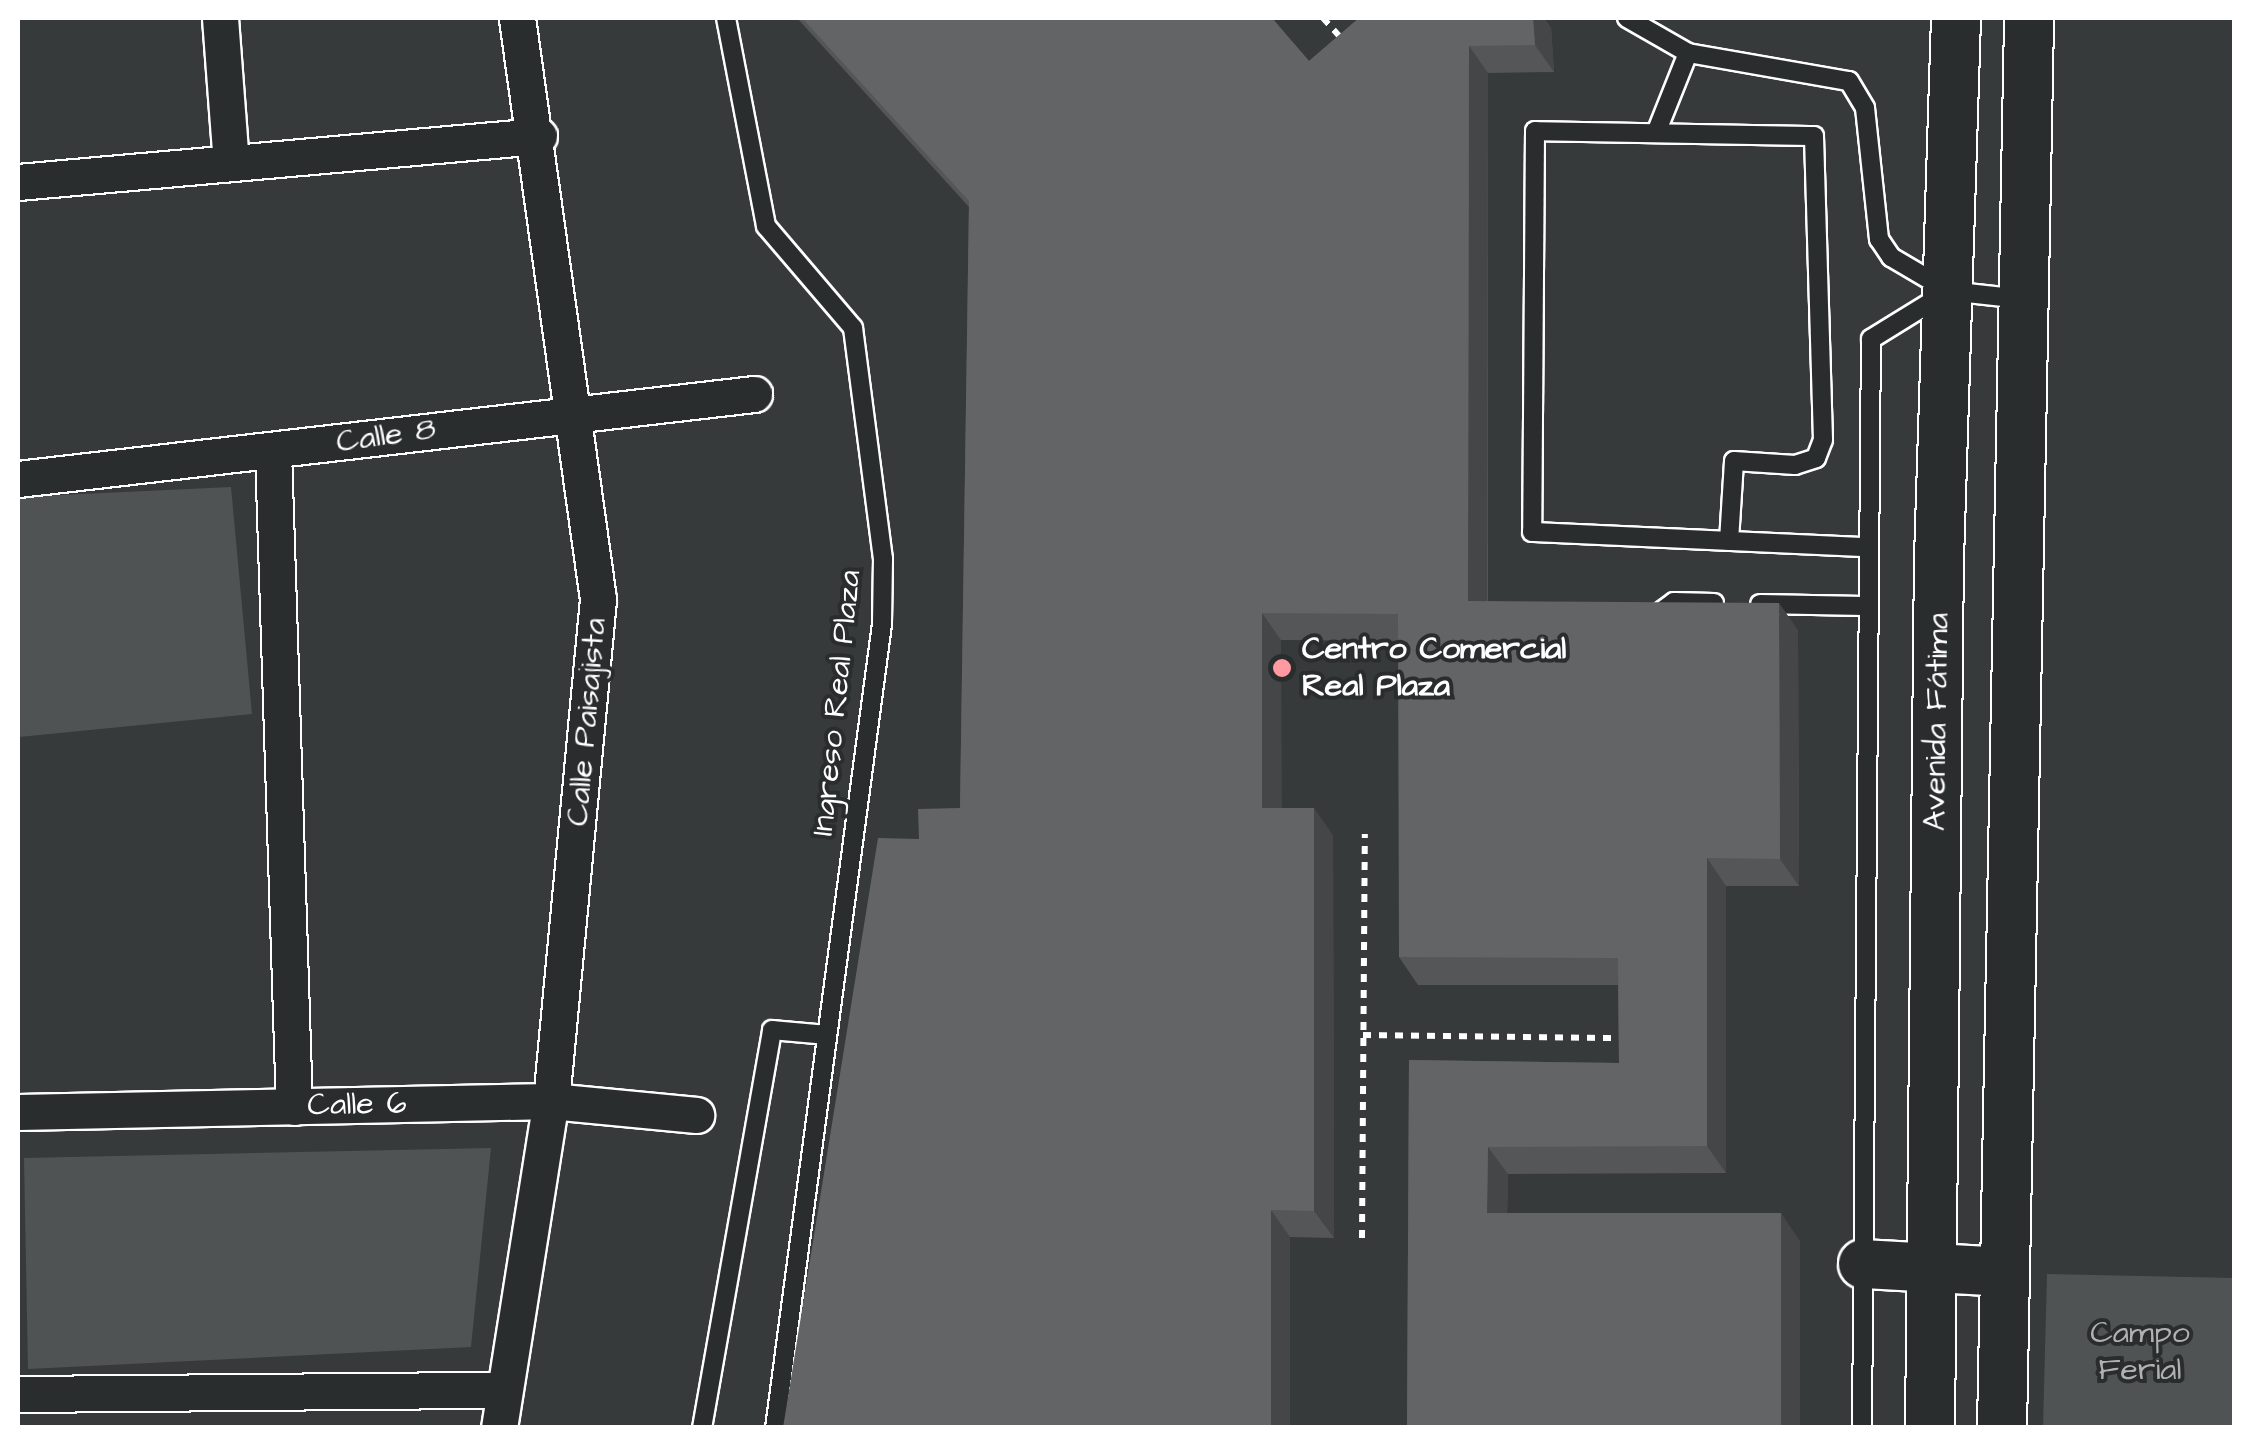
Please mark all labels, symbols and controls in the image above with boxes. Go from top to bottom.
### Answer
street label: Calle 8 [334,410,438,462]
street label: Ingreso Real Plaza [804,568,870,838]
street label: Avenida Fátima [1916,613,1958,831]
street label: Calle Paisajista [559,616,615,828]
place label: Centro Comercial Real Plaza [1302,631,1566,706]
marker: Centro Comercial Real Plaza [1271,657,1293,679]
street label: Calle 6 [307,1085,407,1125]
park label: Campo Ferial [2090,1315,2190,1390]

